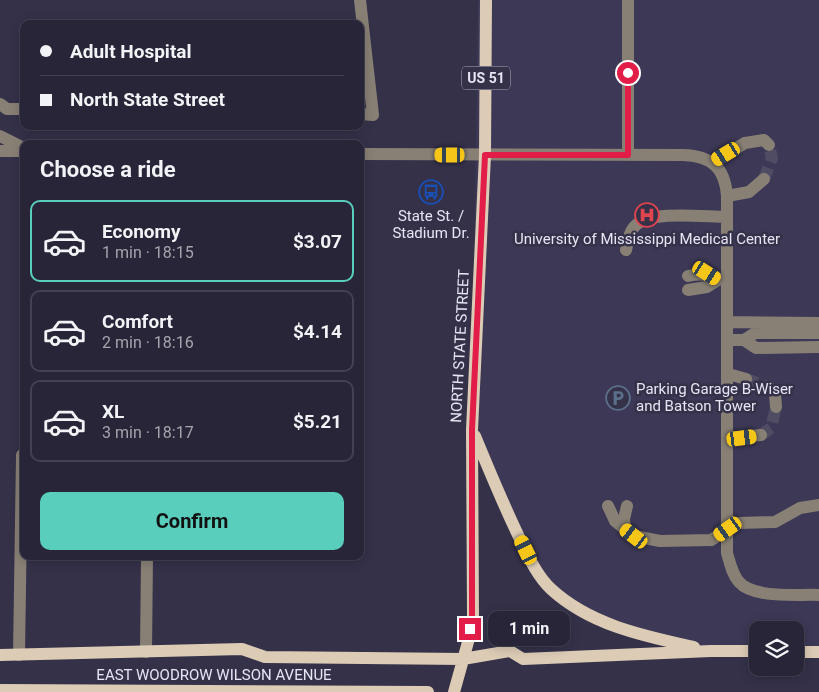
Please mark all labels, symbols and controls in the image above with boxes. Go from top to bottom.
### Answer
text: Adult Hospital [70,40,192,63]
route start [617,62,639,84]
road number: US 51 [462,66,510,90]
text: North State Street [70,88,225,111]
car [709,140,742,168]
car [435,148,465,163]
text: Choose a ride [40,157,176,182]
bus stop icon: State St. / Stadium Dr. [418,179,444,205]
hospital icon: University of Mississippi Medical Center [634,202,660,228]
place label: State St. / Stadium Dr. [392,207,470,242]
icon: car [42,219,87,264]
text: Economy [102,220,181,243]
text: $3.07 [293,230,342,253]
place label: University of Mississippi Medical Center [514,230,780,248]
text: 1 min · 18:15 [102,243,194,262]
car [690,259,723,287]
street label: NORTH STATE STREET [447,269,473,423]
icon: car [42,309,87,354]
text: Comfort [102,310,173,333]
text: $4.14 [293,320,342,343]
text: 2 min · 18:16 [102,333,194,352]
place label: Parking Garage B-Wiser and Batson Tower [636,380,793,415]
parking icon: Parking Garage B-Wiser and Batson Tower [605,385,631,411]
icon: car [42,399,87,444]
text: XL [102,400,124,423]
text: $5.21 [293,410,342,433]
text: 3 min · 18:17 [102,423,194,442]
car [726,429,757,447]
button: Confirm [40,492,344,550]
car [711,514,744,544]
car [617,521,650,551]
car [512,533,539,567]
callout: 1 min [488,612,570,646]
route end [459,618,481,640]
text: 1 min [509,619,549,638]
map controls [749,621,804,676]
button: layers [749,621,804,676]
street label: EAST WOODROW WILSON AVENUE [96,666,332,684]

